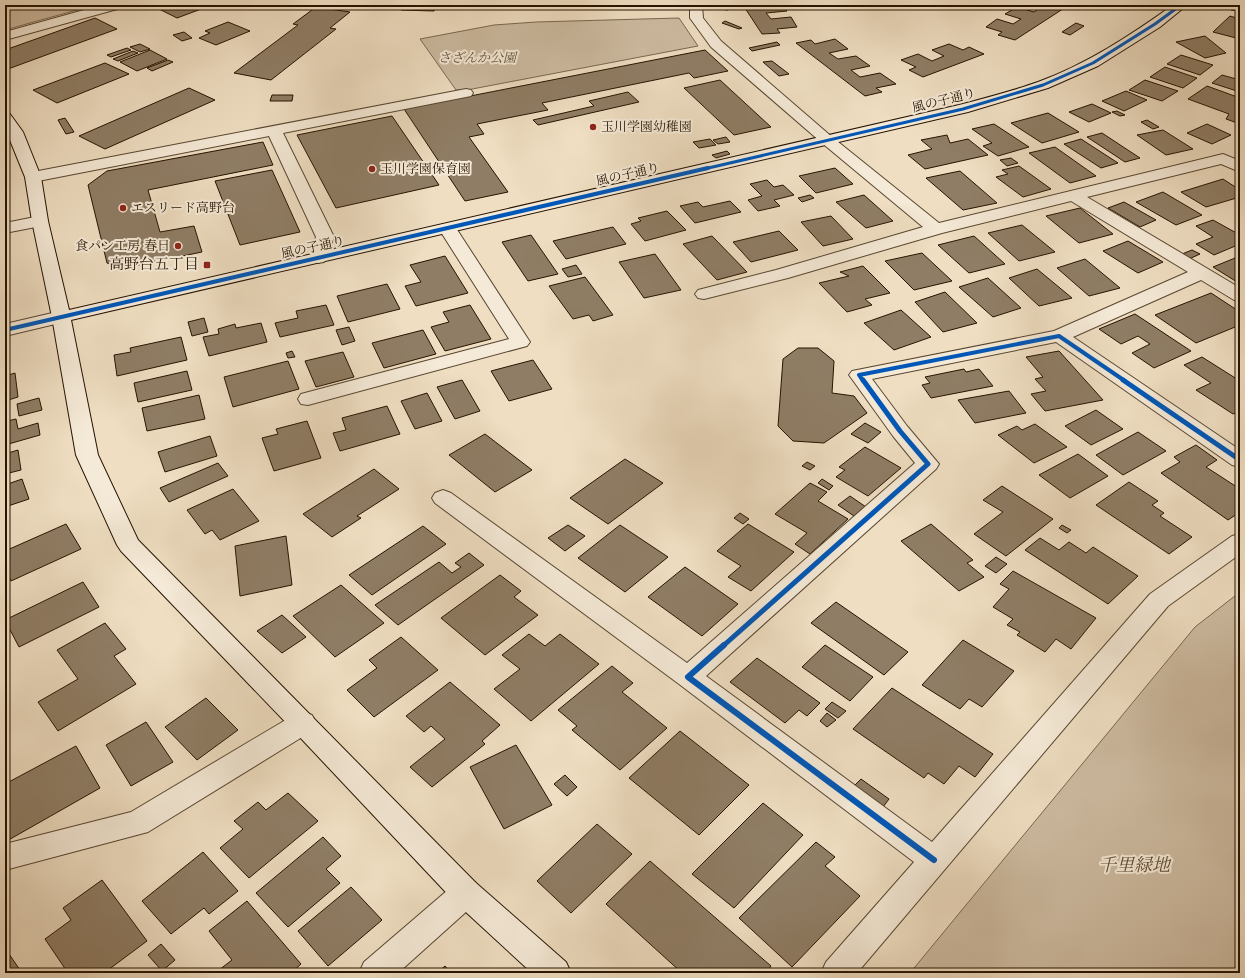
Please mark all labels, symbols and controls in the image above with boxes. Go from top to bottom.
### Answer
park label: さざんか公園 [438,51,518,65]
street label: 風の子通り [911,86,977,115]
place label: 玉川学園幼稚園 [601,120,692,134]
marker: 玉川学園幼稚園 [588,122,598,132]
street label: 風の子通り [595,160,661,189]
place label: 玉川学園保育園 [380,162,471,176]
marker: 玉川学園保育園 [367,164,377,174]
place label: エスリード高野台 [131,201,235,215]
marker: エスリード高野台 [118,203,128,213]
street label: 風の子通り [280,234,346,261]
place label: 食パン工房 春日 [75,239,170,253]
marker: 食パン工房 春日 [173,241,183,251]
place label: 高野台五丁目 [109,256,199,273]
marker: 高野台五丁目 [202,260,212,270]
park label: 千里緑地 [1098,855,1172,875]

